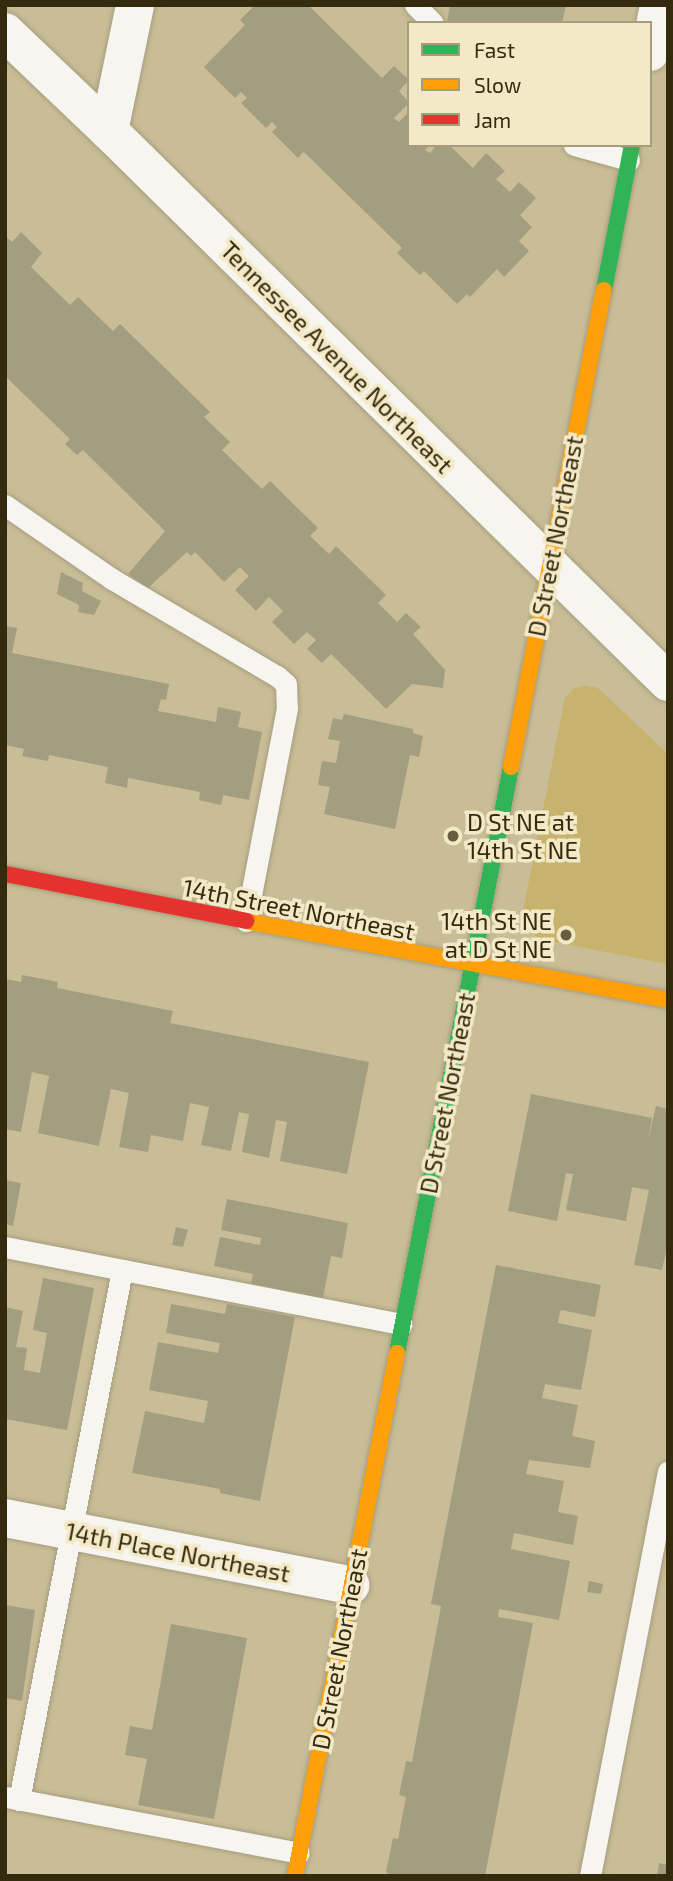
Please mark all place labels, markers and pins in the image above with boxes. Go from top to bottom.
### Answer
place label: D St NE at 14th St NE [467,808,578,864]
marker: D St NE at 14th St NE [445,828,461,844]
place label: 14th St NE at D St NE [441,907,552,963]
marker: 14th St NE at D St NE [558,927,574,943]

